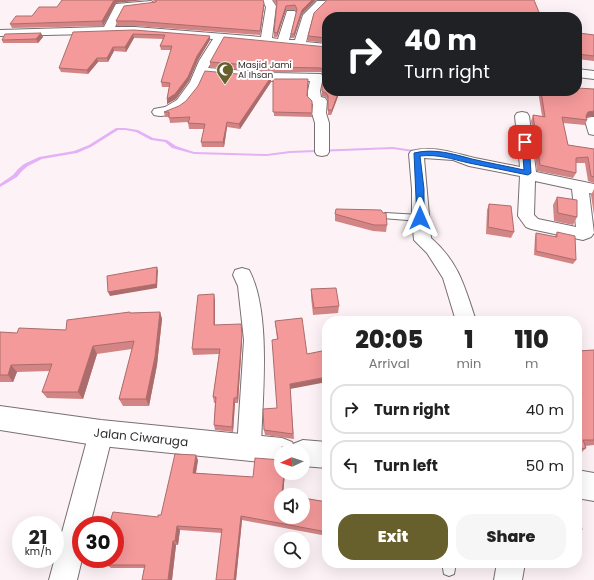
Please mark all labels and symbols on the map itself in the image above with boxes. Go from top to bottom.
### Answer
place label: Masjid Jami Al Ihsan [238,59,292,81]
mosque icon: Masjid Jami Al Ihsan [215,60,235,85]
pin [508,125,542,159]
position arrow [399,197,441,239]
street label: Jalan Ciwaruga [93,424,189,450]
north arrow [274,444,310,480]
speed limit sign: 30 [72,516,124,568]

